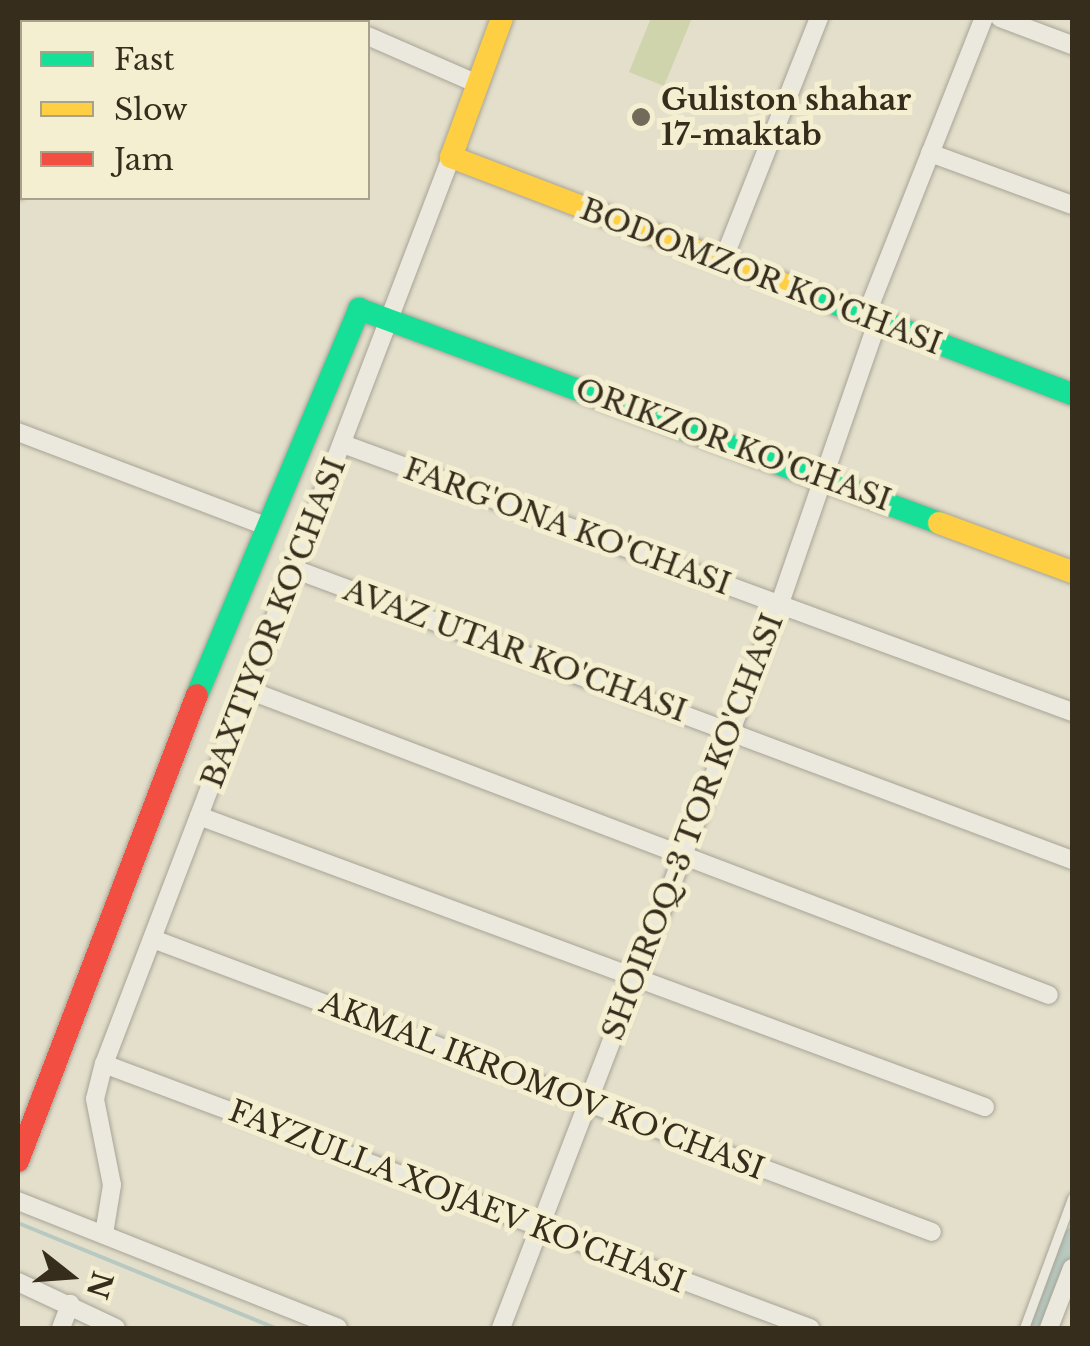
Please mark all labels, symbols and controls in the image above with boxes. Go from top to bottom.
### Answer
legend [20,20,370,200]
text: Fast [114,41,175,78]
place label: Guliston shahar 17-maktab [661,82,911,152]
text: Slow [114,91,188,128]
marker: Guliston shahar 17-maktab [630,106,652,128]
text: Jam [114,141,174,178]
street label: BODOMZOR KO'CHASI [575,191,947,363]
street label: ORIKZOR KO'CHASI [570,371,896,519]
street label: FARG'ONA KO'CHASI [398,451,736,603]
street label: BAXTIYOR KO'CHASI [194,453,354,793]
street label: AVAZ UTAR KO'CHASI [338,572,692,730]
street label: SHOIROQ-3 TOR KO'CHASI [595,608,791,1046]
street label: AKMAL IKROMOV KO'CHASI [314,984,770,1188]
street label: FAYZULLA XOJAEV KO'CHASI [222,1093,692,1301]
north arrow [20,1226,120,1326]
text: N [79,1267,120,1303]

